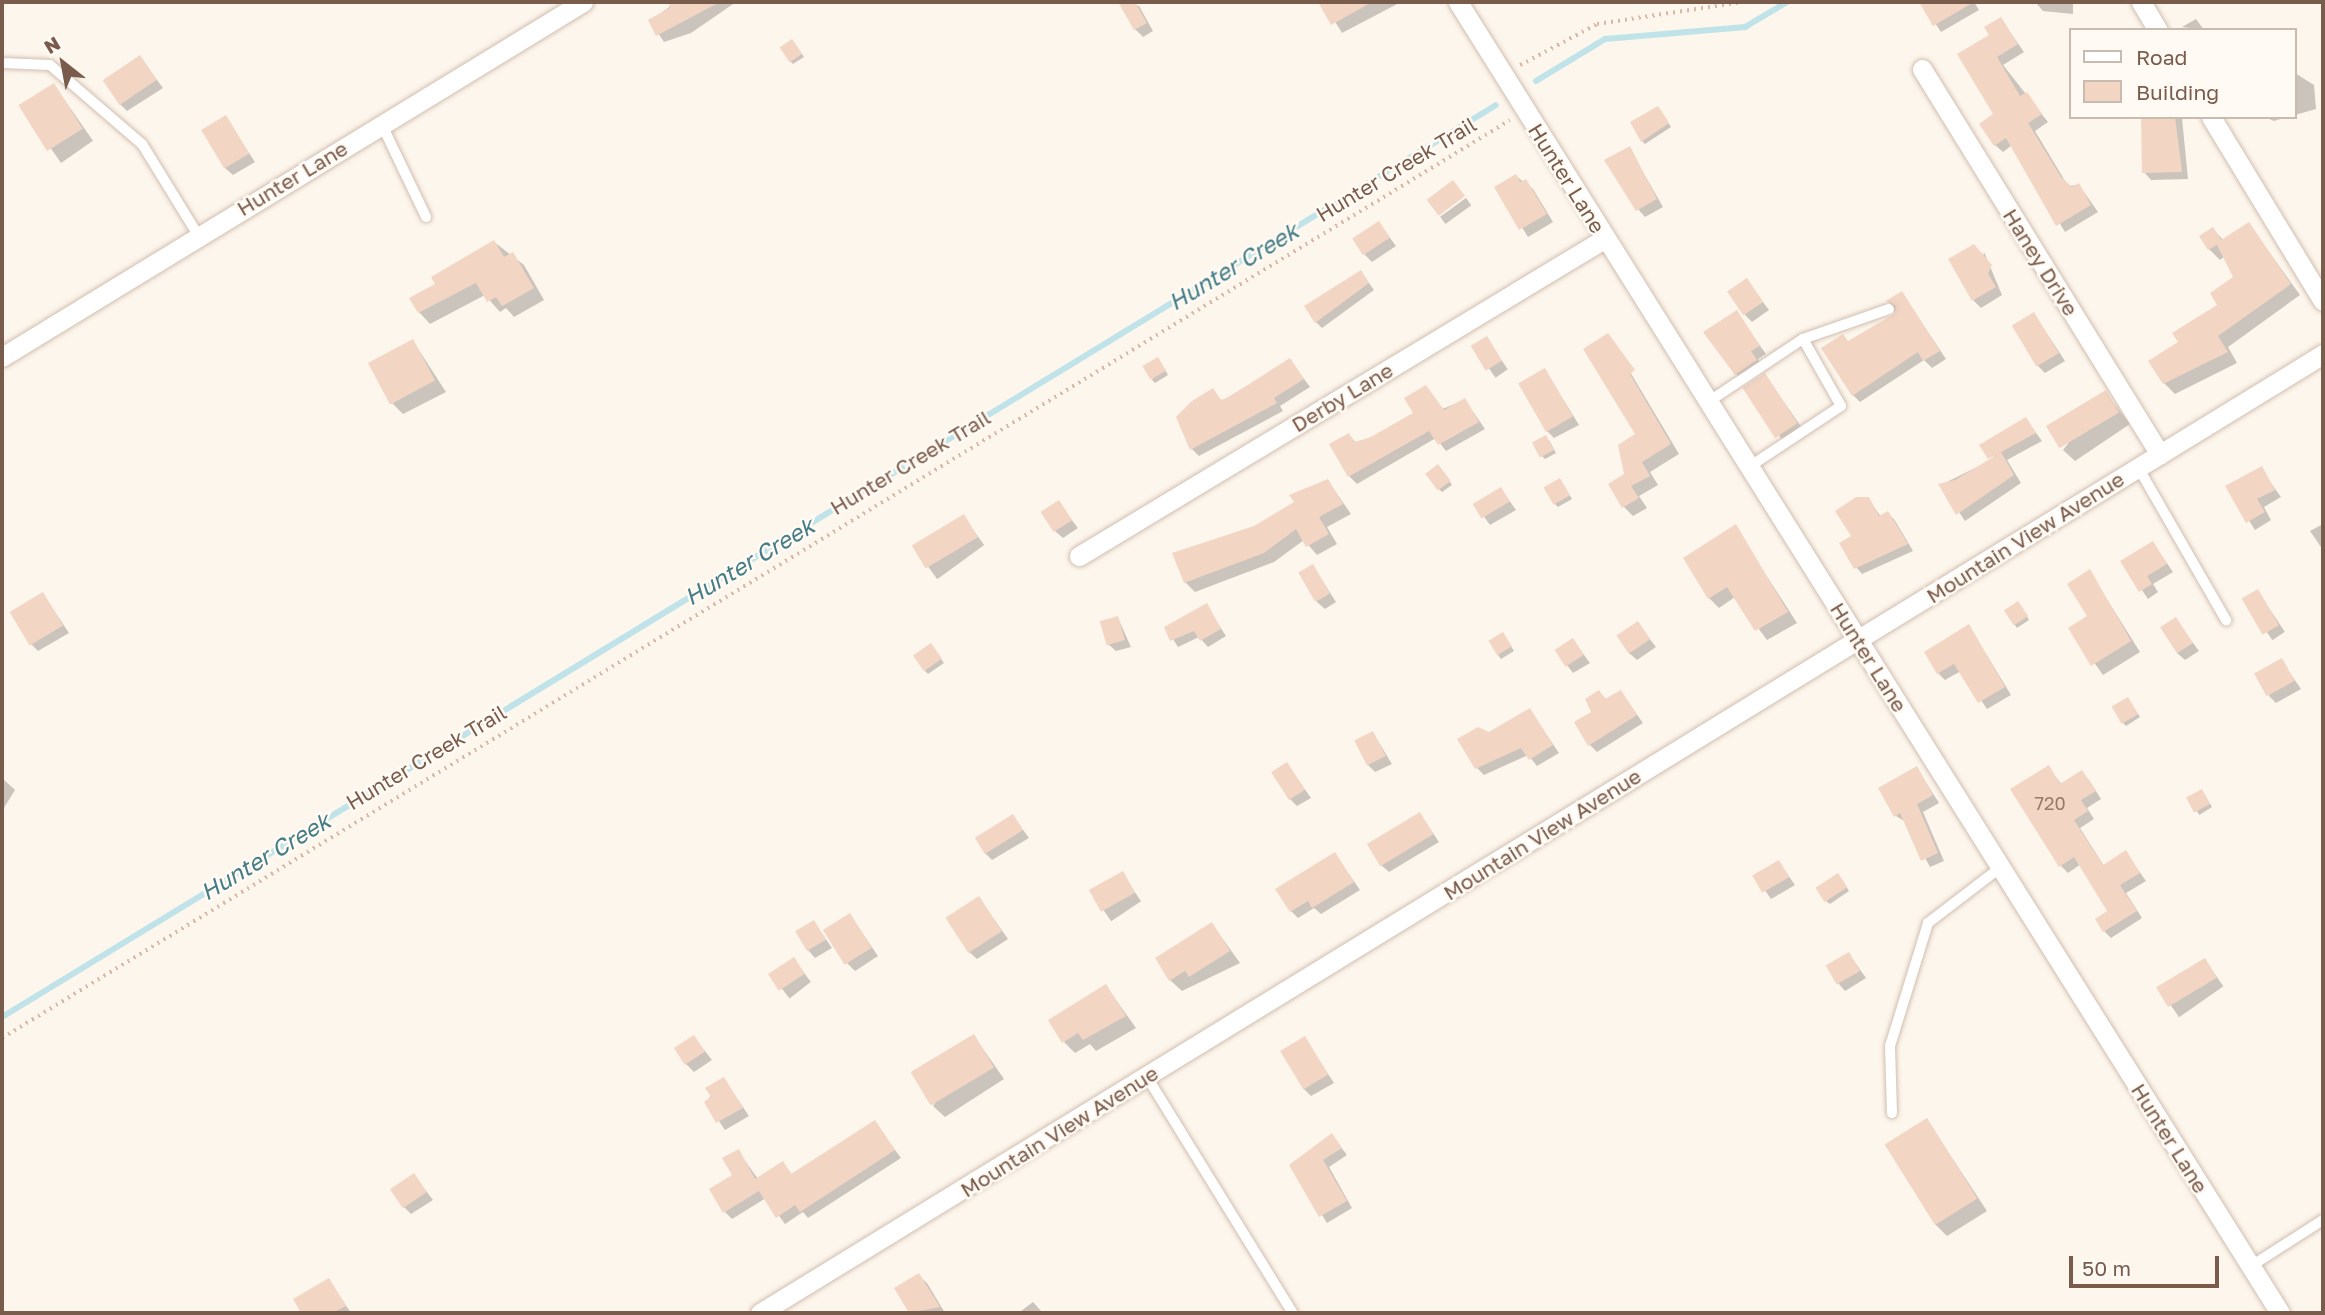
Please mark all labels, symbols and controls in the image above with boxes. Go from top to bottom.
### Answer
north arrow [28,28,98,98]
legend [2070,28,2297,119]
text: N [40,31,64,58]
text: Road [2136,44,2187,70]
text: Building [2136,79,2219,105]
street label: Hunter Creek Trail [1311,111,1481,227]
street label: Hunter Lane [1523,119,1611,237]
street label: Hunter Lane [232,135,352,221]
street label: Haney Drive [1998,204,2084,320]
water label: Hunter Creek [1163,216,1303,316]
street label: Derby Lane [1287,357,1397,437]
street label: Hunter Creek Trail [825,404,995,520]
street label: Mountain View Avenue [1922,466,2128,608]
water label: Hunter Creek [679,511,819,611]
street label: Hunter Lane [1825,598,1913,716]
street label: Hunter Creek Trail [341,699,511,815]
street label: Mountain View Avenue [1439,763,1645,905]
house number: 720 [2034,792,2066,814]
water label: Hunter Creek [195,806,335,906]
street label: Mountain View Avenue [956,1060,1162,1202]
street label: Hunter Lane [2126,1079,2214,1197]
scale bar [2073,1242,2224,1286]
text: 50 m [2082,1255,2131,1281]

